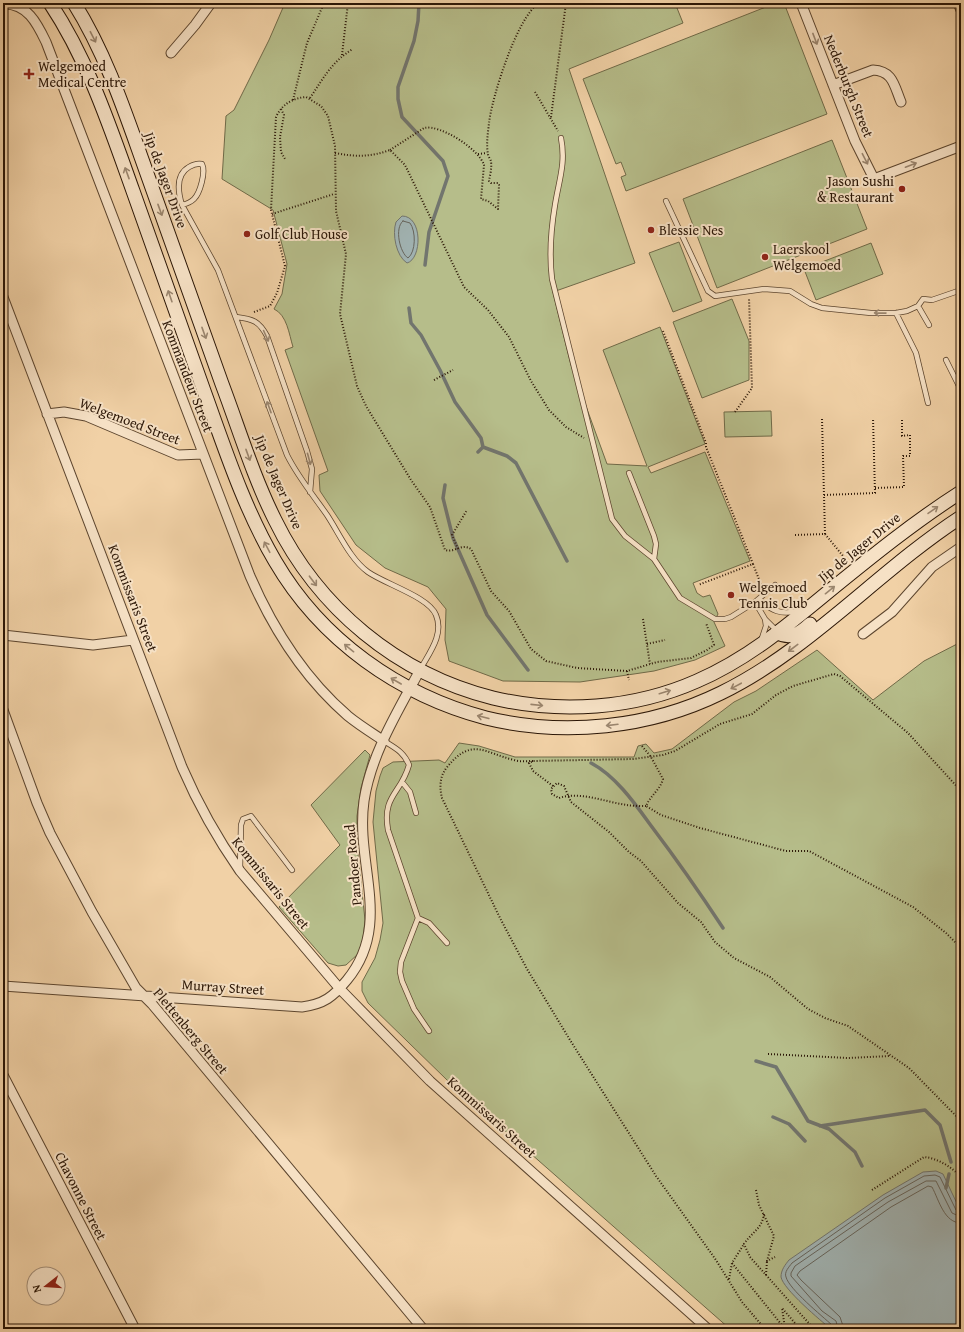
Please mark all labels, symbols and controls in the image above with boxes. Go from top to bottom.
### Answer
one-way arrow [90,31,97,43]
street label: Nederburgh Street [819,32,879,141]
one-way arrow [812,33,820,45]
place label: Welgemoed Medical Centre [38,56,127,92]
marker: Welgemoed Medical Centre [23,68,35,80]
street label: Jip de Jager Drive [139,127,193,231]
one-way arrow [861,153,869,165]
one-way arrow [904,160,916,168]
one-way arrow [122,168,130,180]
place label: Jason Sushi & Restaurant [817,171,894,207]
marker: Jason Sushi & Restaurant [897,184,907,194]
one-way arrow [157,204,165,216]
place label: Blessie Nes [659,220,723,240]
place label: Golf Club House [255,224,348,244]
marker: Blessie Nes [646,225,656,235]
marker: Golf Club House [242,229,252,239]
place label: Laerskool Welgemoed [773,239,842,275]
marker: Laerskool Welgemoed [760,252,770,262]
one-way arrow [166,290,174,302]
one-way arrow [874,309,887,317]
street label: Kommandeur Street [157,317,219,435]
one-way arrow [201,326,208,339]
one-way arrow [263,330,270,342]
street label: Welgemoed Street [77,393,183,449]
one-way arrow [265,402,273,414]
street label: Jip de Jager Drive [249,430,308,533]
one-way arrow [245,448,253,460]
one-way arrow [306,452,313,465]
one-way arrow [927,506,938,514]
street label: Jip de Jager Drive [812,507,905,588]
street label: Kommissaris Street [103,541,163,655]
one-way arrow [263,541,271,553]
one-way arrow [309,576,317,587]
place label: Welgemoed Tennis Club [739,577,808,613]
one-way arrow [825,586,836,595]
marker: Welgemoed Tennis Club [726,590,736,600]
one-way arrow [343,643,354,652]
one-way arrow [788,644,799,652]
one-way arrow [390,677,402,684]
one-way arrow [730,682,742,690]
one-way arrow [658,688,671,695]
one-way arrow [530,701,543,709]
one-way arrow [477,713,490,720]
one-way arrow [606,721,619,729]
street label: Pandoer Road [339,823,367,906]
street label: Kommissaris Street [227,833,315,934]
street label: Murray Street [181,974,265,1000]
street label: Plettenberg Street [149,983,233,1079]
street label: Kommissaris Street [443,1072,541,1163]
street label: Chavonne Street [50,1148,112,1244]
north arrow [26,1266,66,1306]
text: N [28,1282,45,1295]

